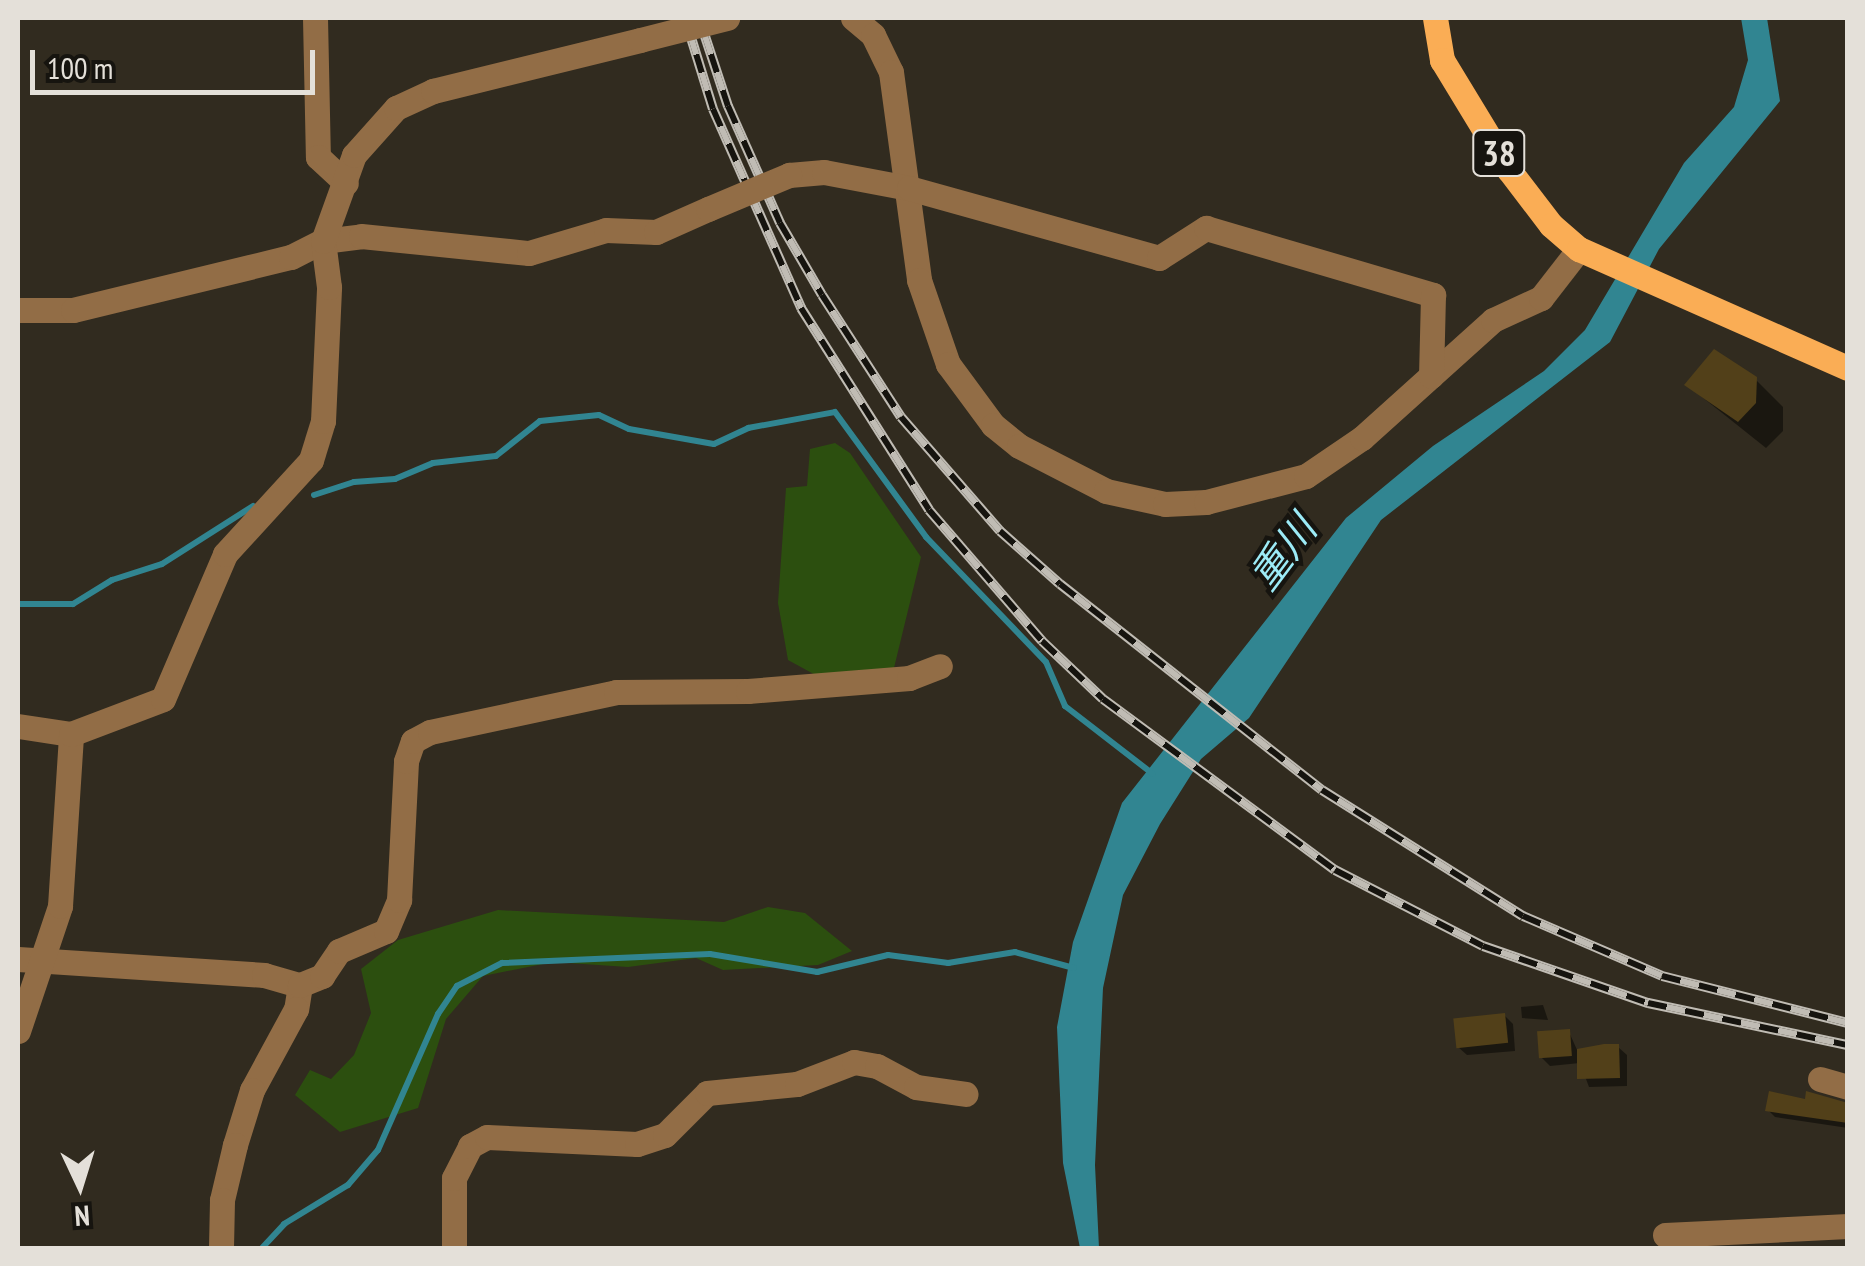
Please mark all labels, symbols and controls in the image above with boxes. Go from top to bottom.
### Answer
scale bar [35,30,320,92]
text: 100 m [47,48,113,87]
road number: 38 [1472,123,1526,183]
water label: 重川 [1239,506,1325,598]
north arrow [30,1136,130,1236]
text: N [73,1197,91,1235]

